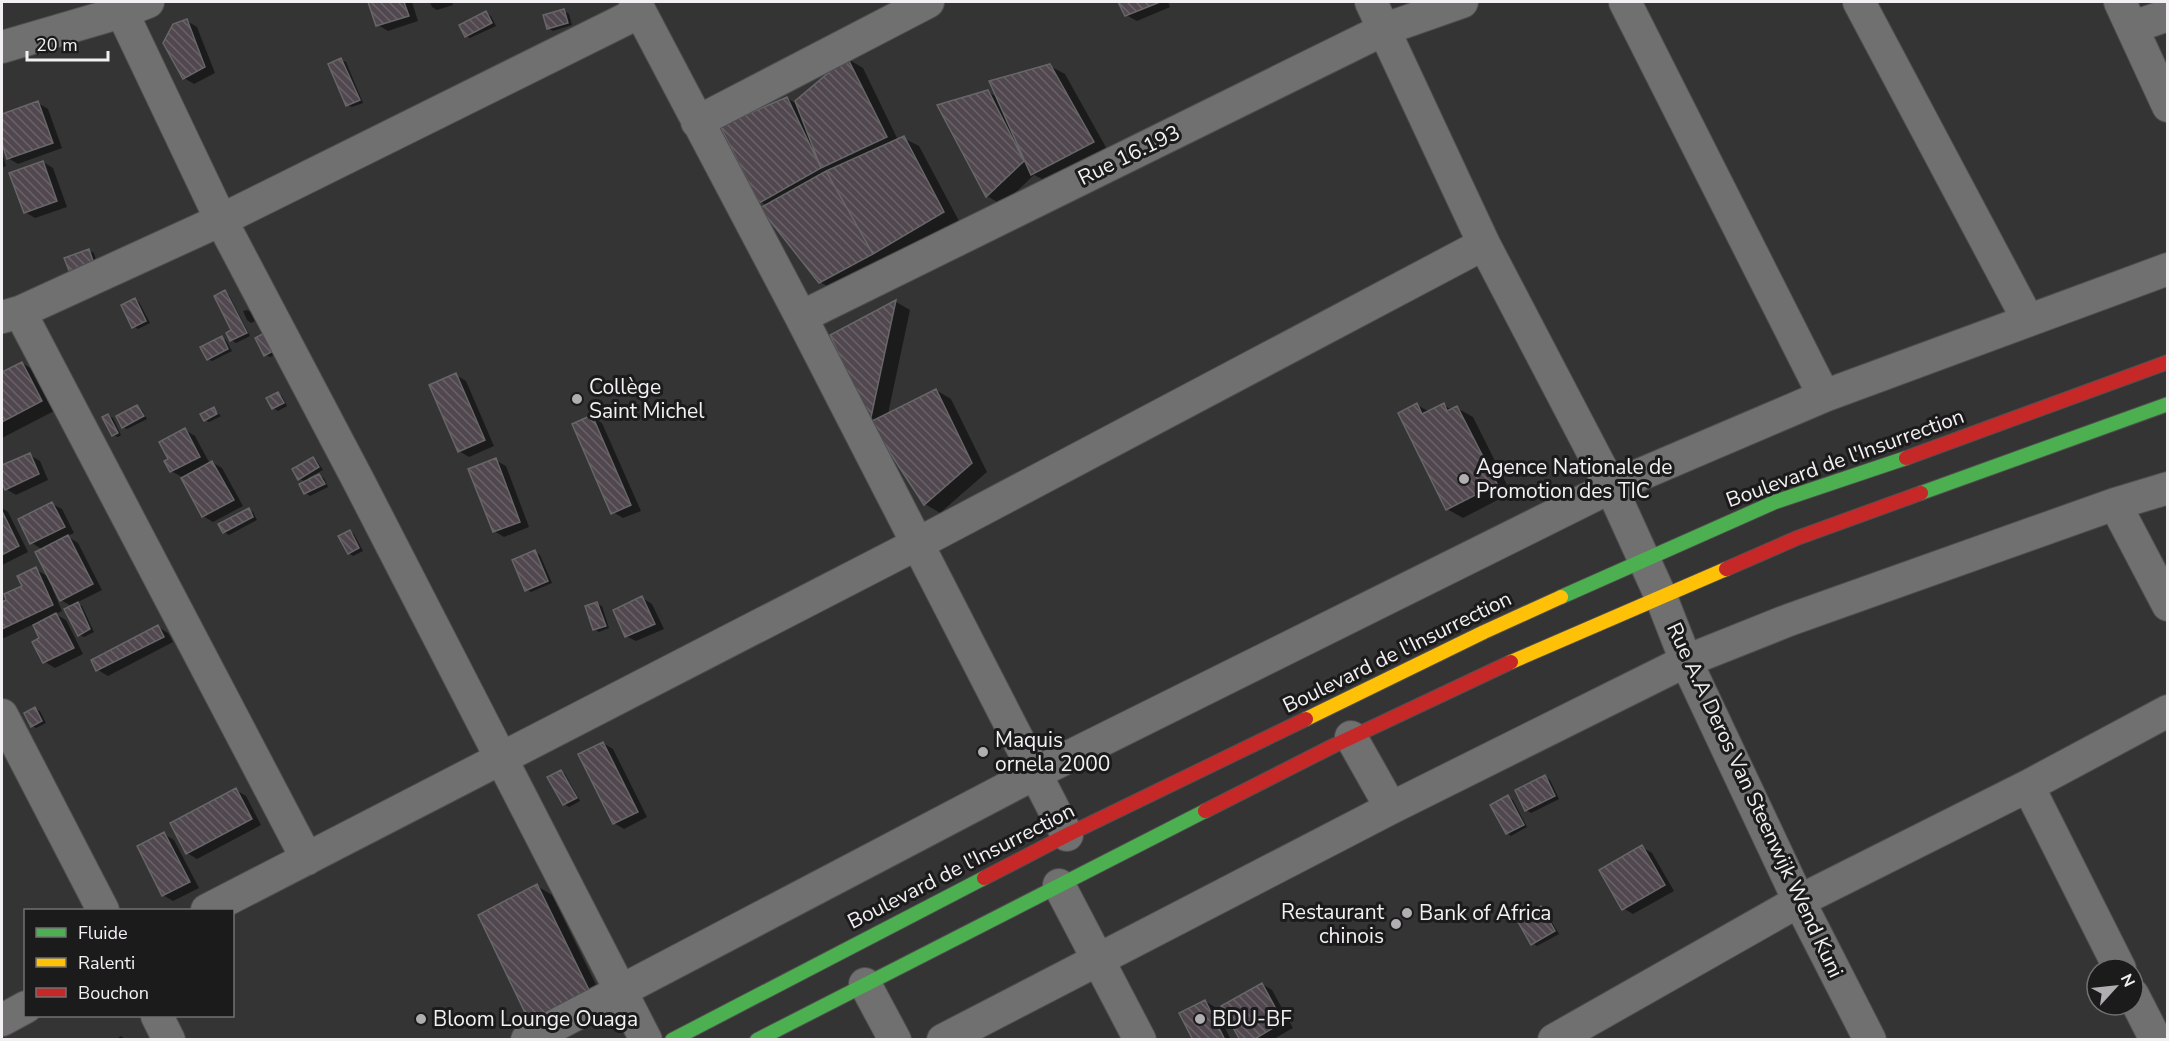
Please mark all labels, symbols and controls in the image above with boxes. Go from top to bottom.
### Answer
scale bar [27,24,108,62]
text: 20 m [36,33,78,57]
street label: Rue 16.193 [1073,118,1185,192]
place label: Collège Saint Michel [589,373,705,425]
marker: Collège Saint Michel [570,392,584,406]
street label: Boulevard de l'Insurrection [1722,402,1968,514]
place label: Agence Nationale de Promotion des TIC [1476,453,1672,505]
marker: Agence Nationale de Promotion des TIC [1457,472,1471,486]
street label: Boulevard de l'Insurrection [1278,584,1516,720]
street label: Rue A.A Deros Van Steenwijk Wend Kuni [1660,618,1850,982]
place label: Maquis ornela 2000 [995,726,1110,778]
marker: Maquis ornela 2000 [976,745,990,759]
street label: Boulevard de l'Insurrection [843,796,1079,936]
place label: Restaurant chinois [1281,898,1385,950]
place label: Bank of Africa [1419,899,1551,927]
marker: Bank of Africa [1400,906,1414,920]
legend [24,909,234,1017]
marker: Restaurant chinois [1389,917,1403,931]
text: Fluide [78,921,128,945]
text: Ralenti [78,951,135,975]
north arrow [2085,957,2145,1017]
text: N [2115,970,2140,991]
text: Bouchon [78,981,149,1005]
place label: Bloom Lounge Ouaga [433,1005,638,1033]
place label: BDU-BF [1212,1005,1292,1033]
marker: Bloom Lounge Ouaga [414,1012,428,1026]
marker: BDU-BF [1193,1012,1207,1026]

